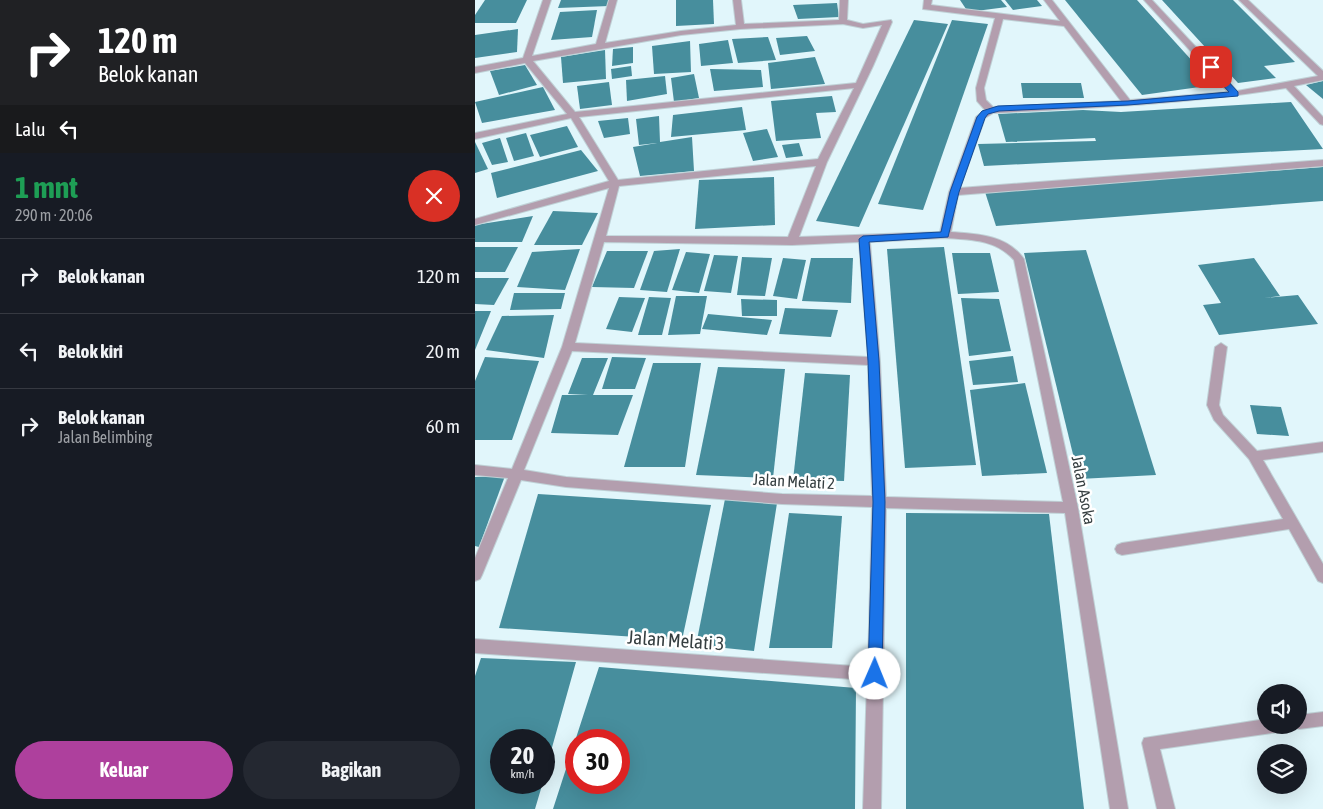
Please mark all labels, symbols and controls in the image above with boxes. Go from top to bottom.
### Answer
icon: right [15,20,80,85]
text: 120 m [98,20,177,60]
pin [1190,46,1232,88]
icon: arrive [1197,53,1225,81]
text: Belok kanan [98,61,199,87]
icon: left [55,115,83,143]
text: Lalu [15,118,45,140]
text: 1 mnt [15,170,78,204]
button: close [408,170,460,222]
text: 290 m · 20:06 [15,206,93,224]
icon: right [15,262,43,290]
text: Belok kanan [58,265,145,287]
text: 120 m [417,265,460,287]
icon: left [15,337,43,365]
text: Belok kiri [58,340,123,362]
text: 20 m [426,340,460,362]
text: Belok kanan [58,406,145,428]
icon: right [15,412,43,440]
text: 60 m [426,415,460,437]
text: Jalan Belimbing [58,428,152,446]
street label: Jalan Asoka [1069,454,1099,526]
street label: Jalan Melati 2 [753,470,835,492]
street label: Jalan Melati 3 [627,626,725,654]
position arrow [848,647,900,699]
map controls [1257,684,1307,794]
button: sound [1257,684,1307,734]
speed limit sign: 30 [565,729,630,794]
button: Keluar [15,741,233,799]
button: Bagikan [243,741,460,799]
text: 20 [511,741,534,769]
button: layers [1257,744,1307,794]
text: km/h [511,767,534,781]

